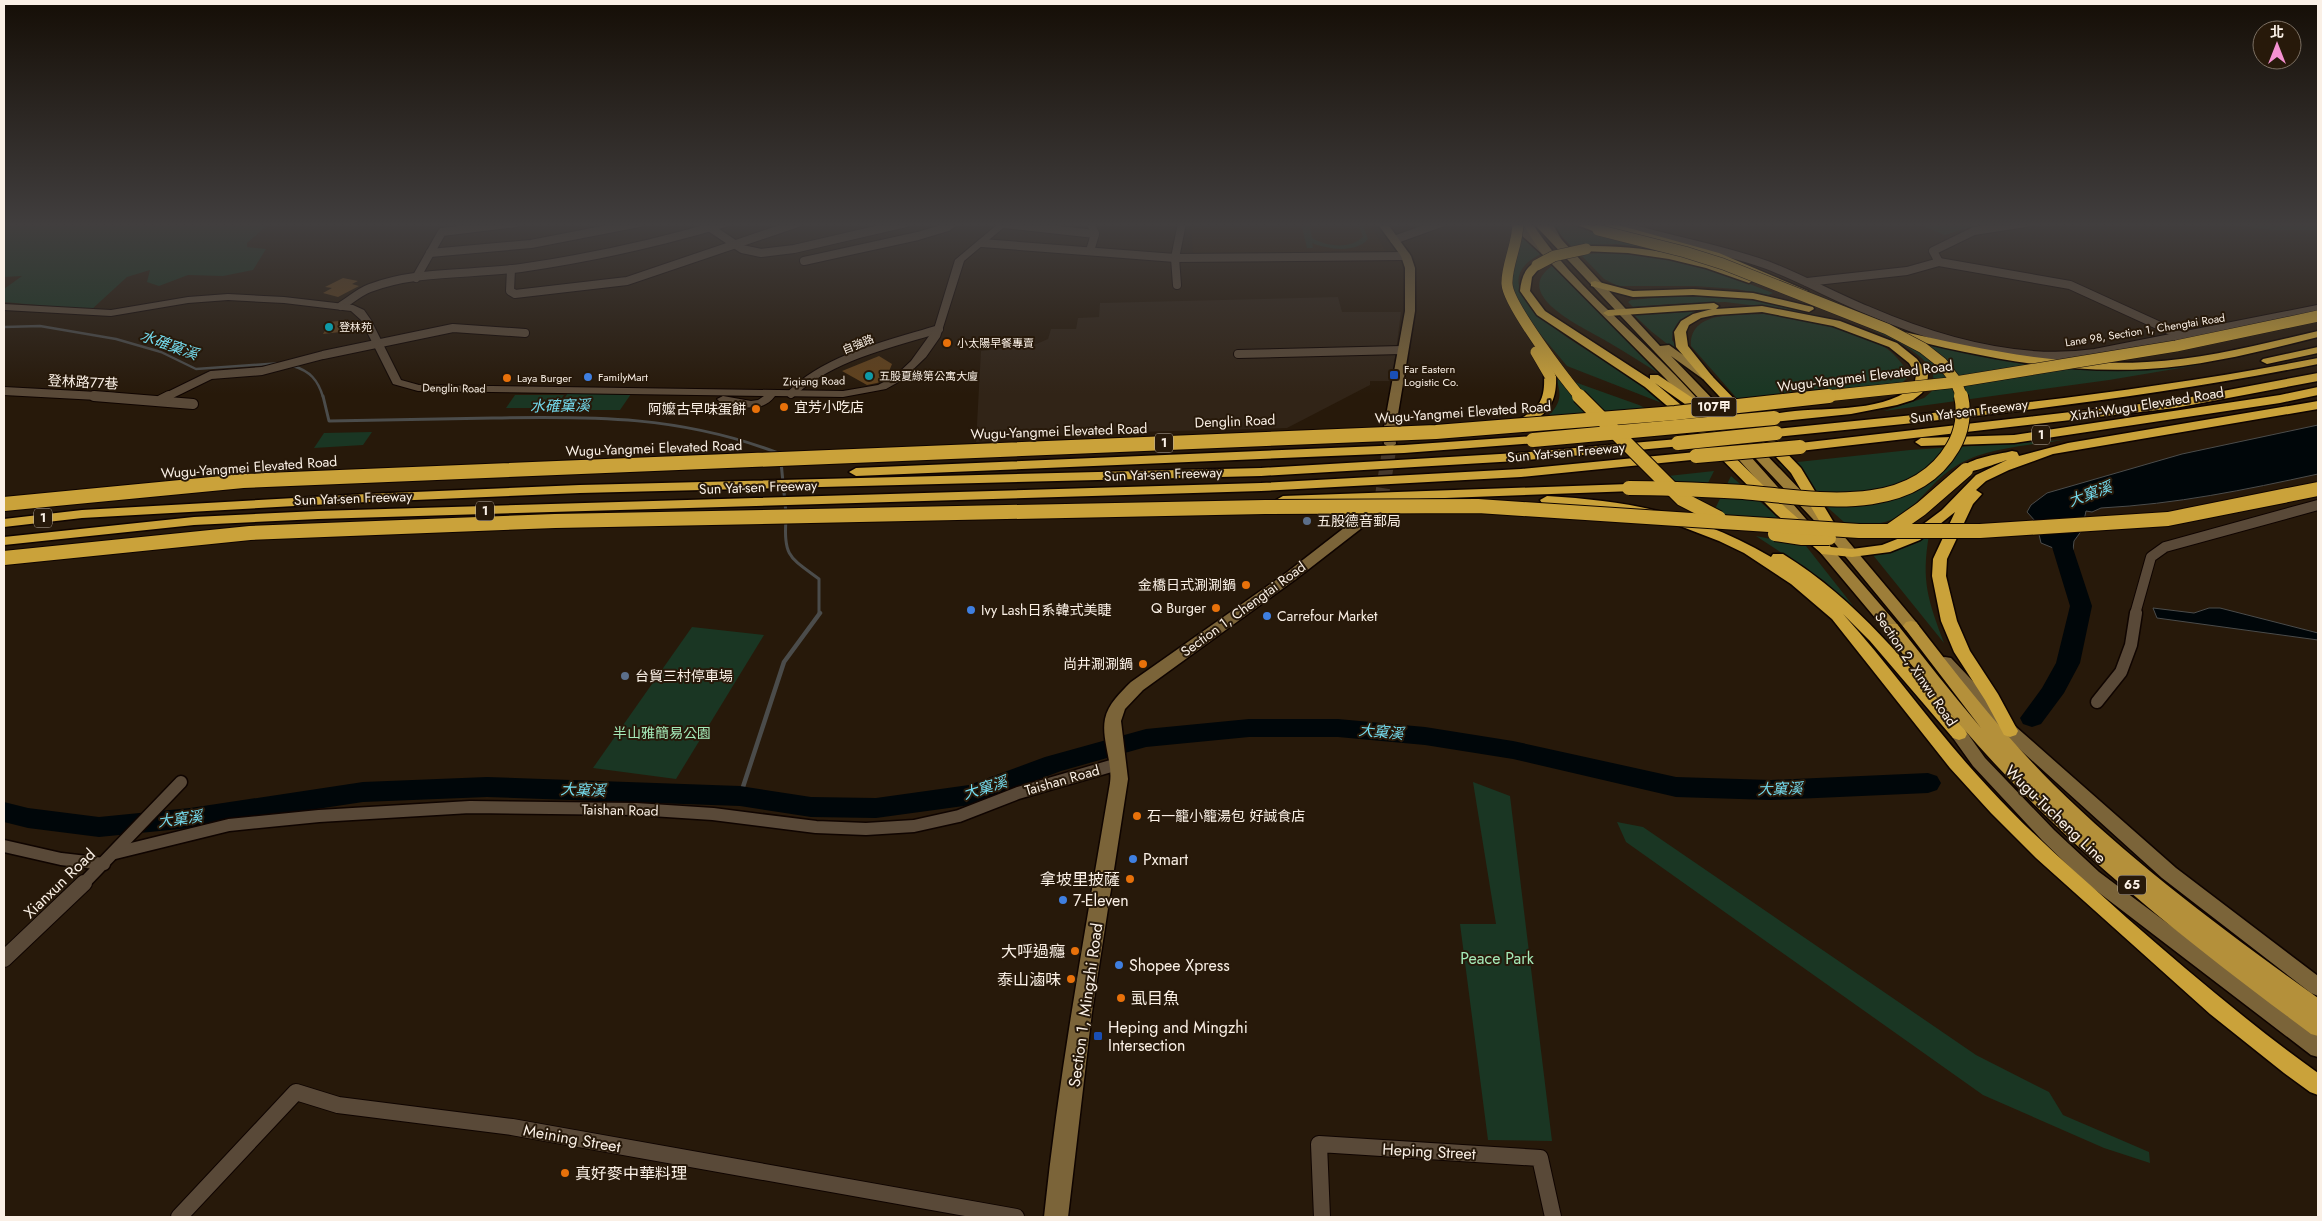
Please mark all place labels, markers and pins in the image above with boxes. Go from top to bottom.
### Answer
place label: 登林苑 [339,319,372,335]
marker: 登林苑 [323,321,335,333]
place label: 小太陽早餐專賣 [957,335,1034,351]
marker: 小太陽早餐專賣 [941,337,953,349]
place label: Far Eastern Logistic Co. [1404,361,1459,390]
place label: 五股夏綠第公寓大廈 [879,368,978,384]
place label: FamilyMart [598,369,648,385]
marker: Far Eastern Logistic Co. [1388,369,1400,381]
place label: Laya Burger [517,370,572,386]
marker: 五股夏綠第公寓大廈 [863,370,875,382]
marker: FamilyMart [582,371,594,383]
marker: Laya Burger [501,372,513,384]
place label: 宜芳小吃店 [794,397,864,417]
place label: 阿嬤古早味蛋餅 [648,399,746,419]
marker: 宜芳小吃店 [778,401,790,413]
marker: 阿嬤古早味蛋餅 [750,403,762,415]
place label: 五股德音郵局 [1317,511,1401,531]
marker: 五股德音郵局 [1301,515,1313,527]
place label: 金橋日式涮涮鍋 [1138,575,1236,595]
marker: 金橋日式涮涮鍋 [1240,579,1252,591]
place label: Q Burger [1151,598,1206,618]
place label: Ivy Lash日系韓式美睫 [981,600,1111,620]
marker: Q Burger [1210,602,1222,614]
marker: Ivy Lash日系韓式美睫 [965,604,977,616]
place label: Carrefour Market [1277,606,1378,626]
marker: Carrefour Market [1261,610,1273,622]
place label: 尚井涮涮鍋 [1063,654,1133,674]
marker: 尚井涮涮鍋 [1137,658,1149,670]
place label: 台貿三村停車場 [635,666,733,686]
marker: 台貿三村停車場 [619,670,631,682]
place label: 石一籠小籠湯包 好誠食店 [1147,806,1305,826]
marker: 石一籠小籠湯包 好誠食店 [1131,810,1143,822]
place label: Pxmart [1143,848,1188,871]
marker: Pxmart [1127,853,1139,865]
place label: 拿坡里披薩 [1040,868,1120,891]
marker: 拿坡里披薩 [1124,873,1136,885]
place label: 7-Eleven [1073,889,1129,912]
marker: 7-Eleven [1057,894,1069,906]
place label: 大呼過癮 [1001,940,1065,963]
marker: 大呼過癮 [1069,945,1081,957]
place label: Shopee Xpress [1129,954,1230,977]
marker: Shopee Xpress [1113,959,1125,971]
place label: 泰山滷味 [997,968,1061,991]
marker: 泰山滷味 [1065,973,1077,985]
place label: 虱目魚 [1131,987,1179,1010]
marker: 虱目魚 [1115,992,1127,1004]
place label: Heping and Mingzhi Intersection [1108,1016,1248,1057]
marker: Heping and Mingzhi Intersection [1092,1030,1104,1042]
place label: 真好麥中華料理 [575,1162,687,1185]
marker: 真好麥中華料理 [559,1167,571,1179]

